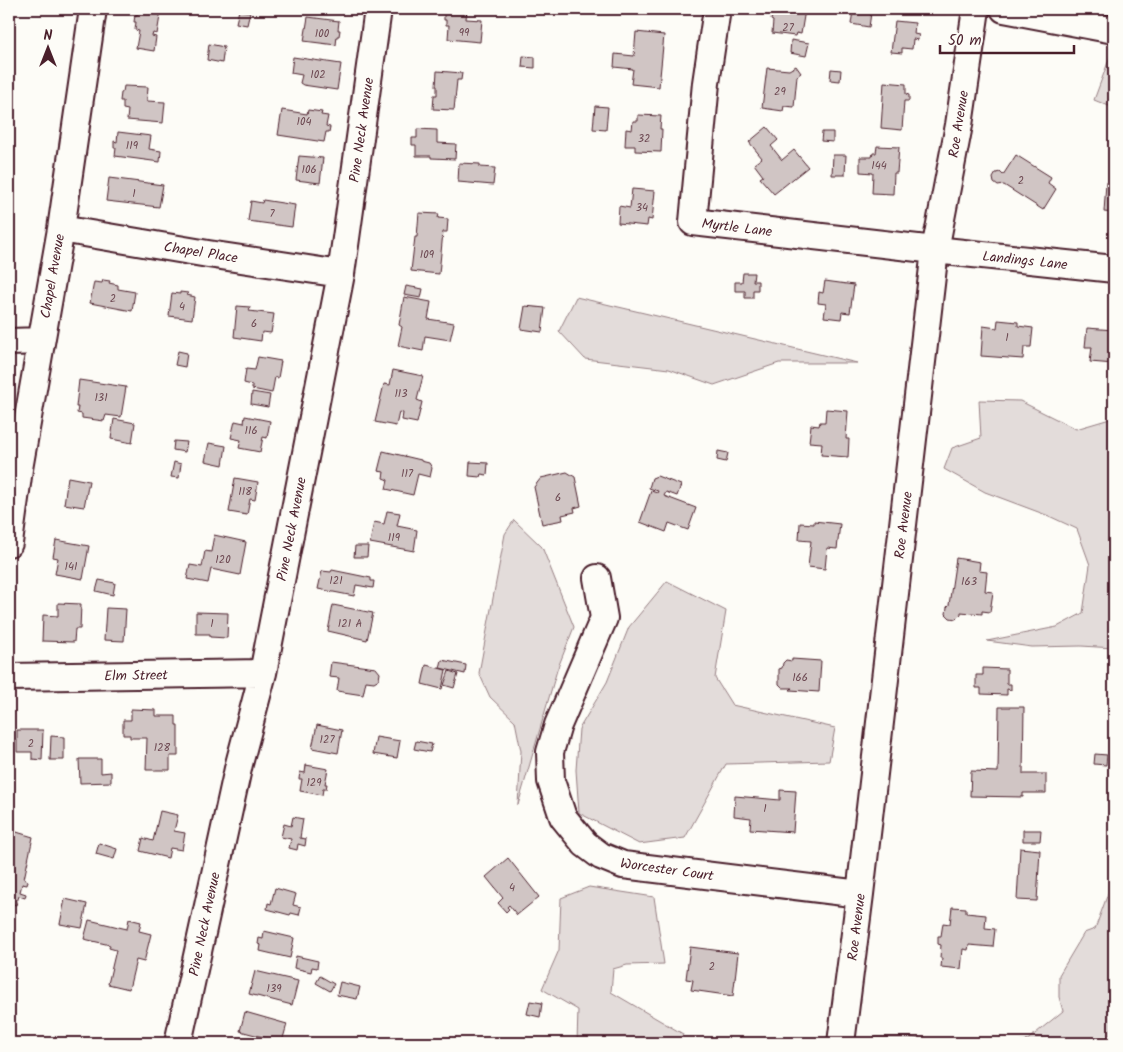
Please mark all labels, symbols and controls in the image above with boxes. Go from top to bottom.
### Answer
house number: 27 [782,19,795,37]
north arrow [22,22,72,72]
scale bar [940,22,1074,54]
house number: 99 [459,24,470,42]
text: N [44,25,53,47]
house number: 100 [315,25,330,43]
text: 50 m [948,29,982,53]
house number: 102 [310,66,326,84]
street label: Pine Neck Avenue [344,76,380,184]
house number: 29 [774,83,787,101]
street label: Roe Avenue [943,88,975,159]
house number: 104 [296,113,312,131]
house number: 32 [638,130,650,148]
house number: 119 [126,137,139,155]
house number: 144 [871,157,887,175]
house number: 106 [301,161,317,179]
house number: 2 [1018,172,1024,190]
house number: 1 [132,185,136,203]
house number: 34 [636,199,648,217]
house number: 7 [269,205,275,223]
street label: Myrtle Lane [700,213,774,243]
street label: Chapel Avenue [35,231,71,320]
street label: Chapel Place [162,236,240,270]
house number: 109 [420,246,435,264]
street label: Landings Lane [981,246,1069,276]
house number: 2 [110,290,116,308]
house number: 4 [179,298,185,316]
house number: 6 [251,315,257,333]
house number: 1 [1005,329,1009,347]
house number: 113 [394,385,408,403]
house number: 131 [94,389,108,407]
house number: 116 [244,422,258,440]
house number: 117 [401,465,414,483]
street label: Pine Neck Avenue [271,475,313,583]
house number: 118 [238,483,252,501]
house number: 6 [555,489,561,507]
street label: Roe Avenue [889,490,919,560]
house number: 119 [388,529,401,547]
house number: 120 [215,551,231,569]
house number: 141 [65,558,77,576]
house number: 121 [329,572,343,590]
house number: 163 [961,573,977,591]
house number: 1 [210,615,214,633]
house number: 121 A [338,615,363,633]
street label: Elm Street [104,664,169,688]
house number: 166 [792,669,808,687]
house number: 127 [320,731,335,749]
house number: 2 [28,735,34,753]
house number: 128 [154,739,171,757]
house number: 129 [306,774,322,792]
house number: 1 [763,800,767,818]
street label: Worcester Court [619,853,715,887]
street label: Pine Neck Avenue [183,870,227,978]
house number: 4 [509,879,515,897]
street label: Roe Avenue [842,892,872,962]
house number: 2 [709,958,715,976]
house number: 139 [266,980,282,998]

